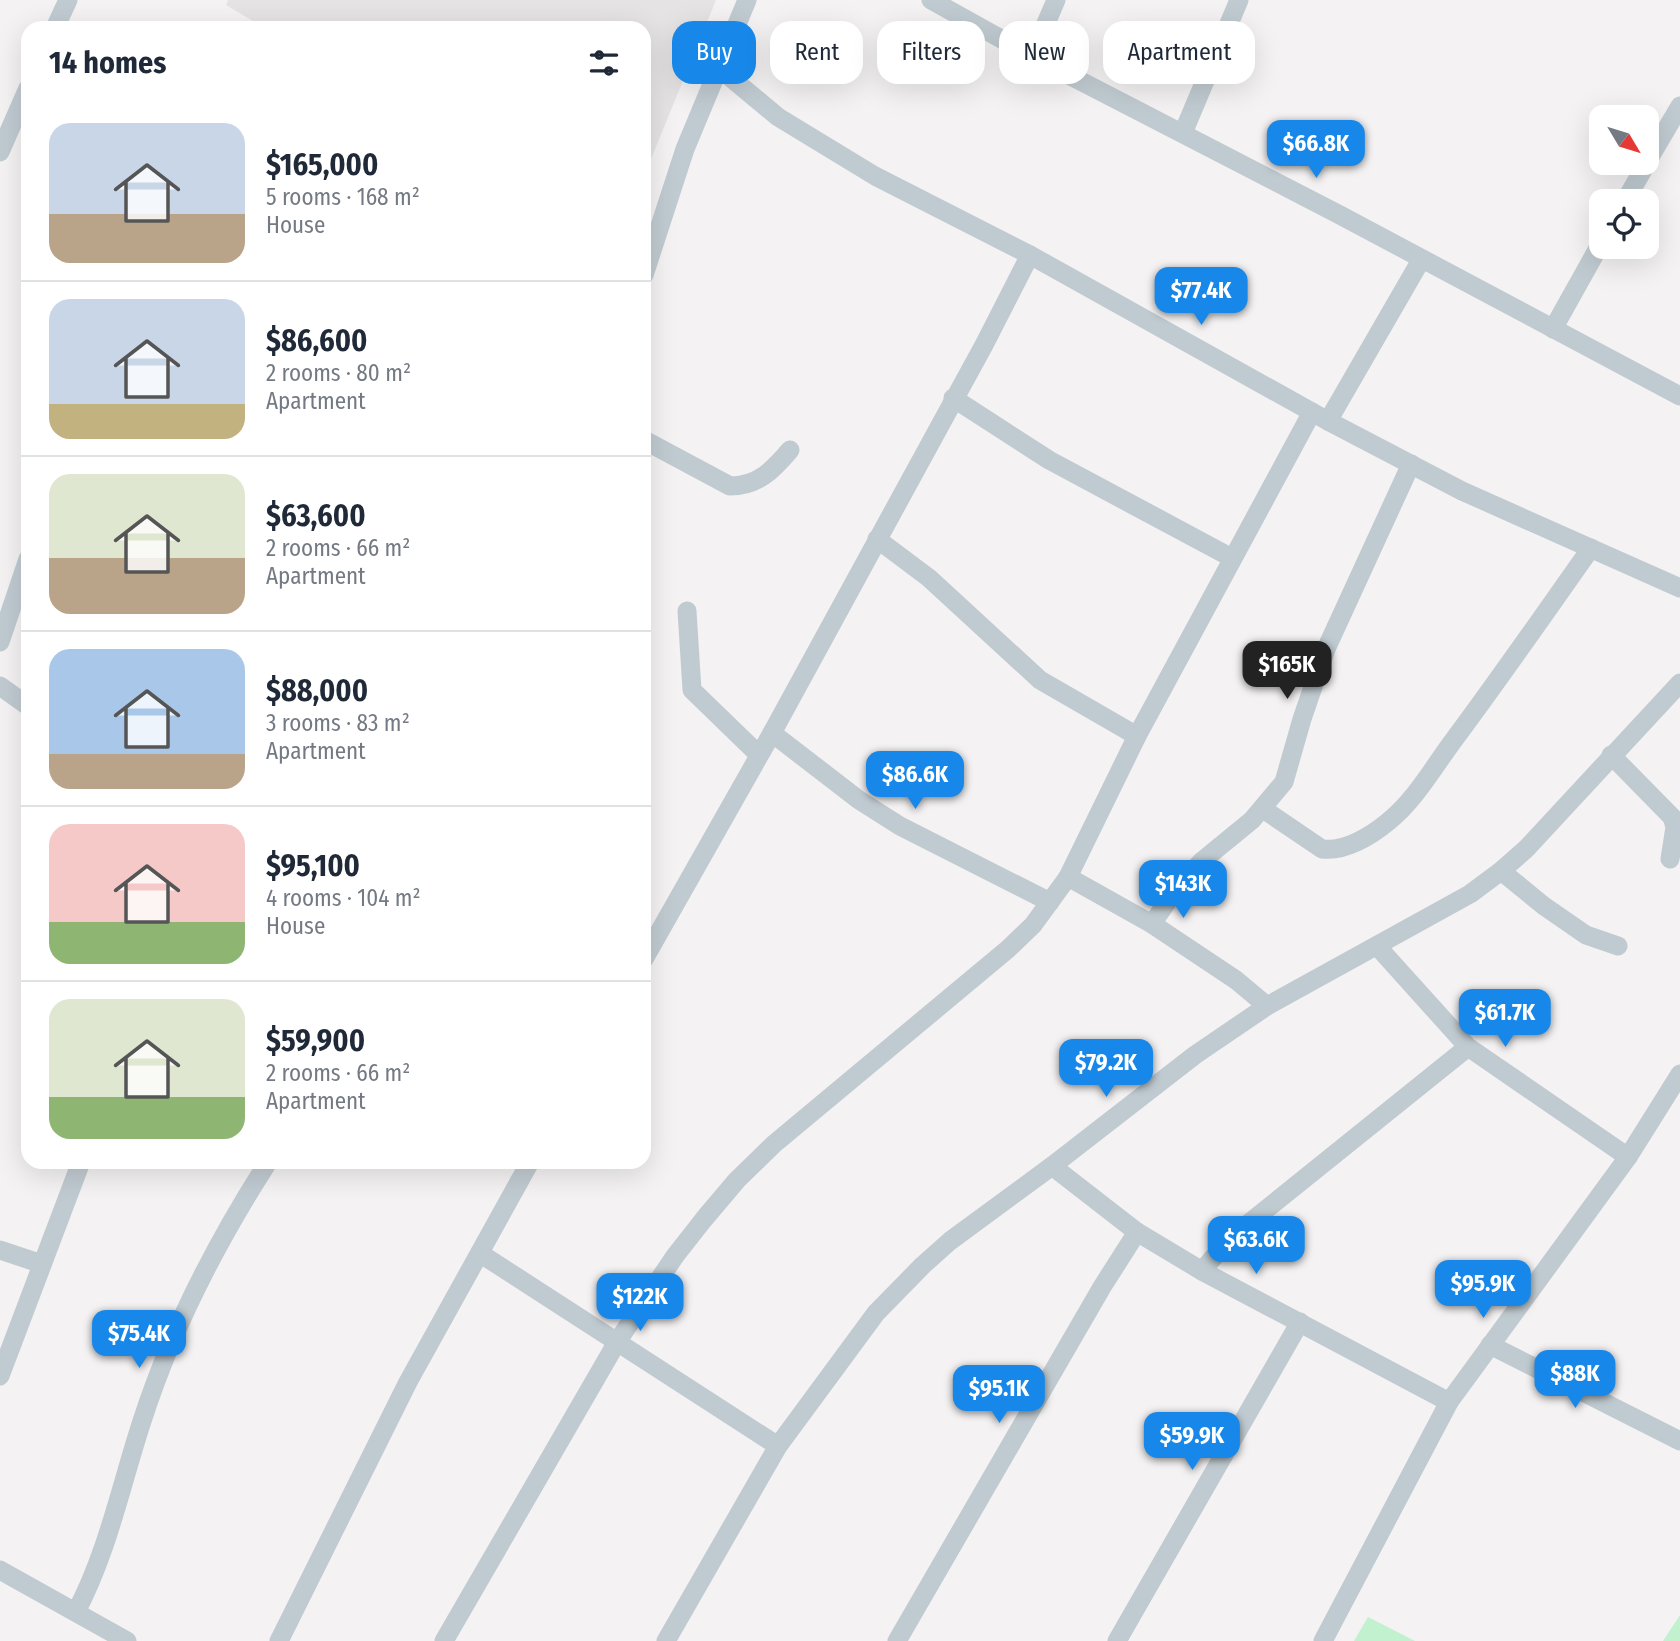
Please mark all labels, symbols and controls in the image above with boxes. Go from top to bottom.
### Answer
chip: Buy [672,21,756,84]
chip: Rent [770,21,863,84]
chip: Filters [877,21,985,84]
chip: New [999,21,1089,84]
chip: Apartment [1103,21,1255,84]
icon: filters [585,44,623,82]
text: 14 homes [49,45,166,81]
north arrow [1589,105,1659,175]
map controls [1589,105,1659,259]
pin: $66.8K [1259,120,1373,180]
text: $66.8K [1283,129,1349,157]
text: $165,000 [266,147,378,183]
icon: home [105,151,189,235]
text: 5 rooms · 168 m² [266,183,420,211]
button: locate [1589,189,1659,259]
text: House [266,211,325,239]
pin: $77.4K [1144,268,1258,327]
text: $77.4K [1171,276,1231,304]
text: $86,600 [266,323,367,359]
icon: home [105,327,189,411]
text: 2 rooms · 80 m² [266,359,411,387]
text: Apartment [266,387,366,415]
text: $63,600 [266,498,366,534]
icon: home [105,502,189,586]
text: 2 rooms · 66 m² [266,534,410,562]
text: Apartment [266,562,366,590]
pin: $165K [1238,642,1336,701]
text: $165K [1259,650,1315,678]
text: $88,000 [266,673,368,709]
icon: home [105,677,189,761]
text: 3 rooms · 83 m² [266,709,410,737]
text: Apartment [266,737,366,765]
pin: $86.6K [858,752,972,811]
text: $86.6K [882,760,948,788]
text: $95,100 [266,848,360,884]
icon: home [105,852,189,936]
pin: $143K [1134,860,1232,920]
text: $143K [1155,869,1211,897]
text: 4 rooms · 104 m² [266,884,421,912]
text: House [266,912,325,940]
pin: $61.7K [1448,990,1562,1049]
text: $61.7K [1475,998,1535,1026]
text: $59,900 [266,1023,365,1059]
icon: home [105,1027,189,1111]
pin: $79.2K [1049,1040,1163,1099]
text: $79.2K [1075,1048,1137,1076]
text: 2 rooms · 66 m² [266,1059,410,1087]
text: Apartment [266,1087,366,1115]
pin: $63.6K [1199,1216,1313,1276]
text: $63.6K [1224,1225,1288,1253]
pin: $95.9K [1426,1260,1540,1320]
text: $95.9K [1451,1269,1515,1297]
pin: $122K [591,1274,689,1333]
text: $122K [612,1282,668,1310]
pin: $75.4K [82,1310,196,1370]
text: $75.4K [108,1319,170,1347]
pin: $88K [1534,1350,1616,1410]
text: $88K [1550,1359,1600,1387]
pin: $95.1K [942,1366,1056,1425]
text: $95.1K [969,1374,1029,1402]
pin: $59.9K [1135,1412,1249,1472]
text: $59.9K [1160,1421,1224,1449]

